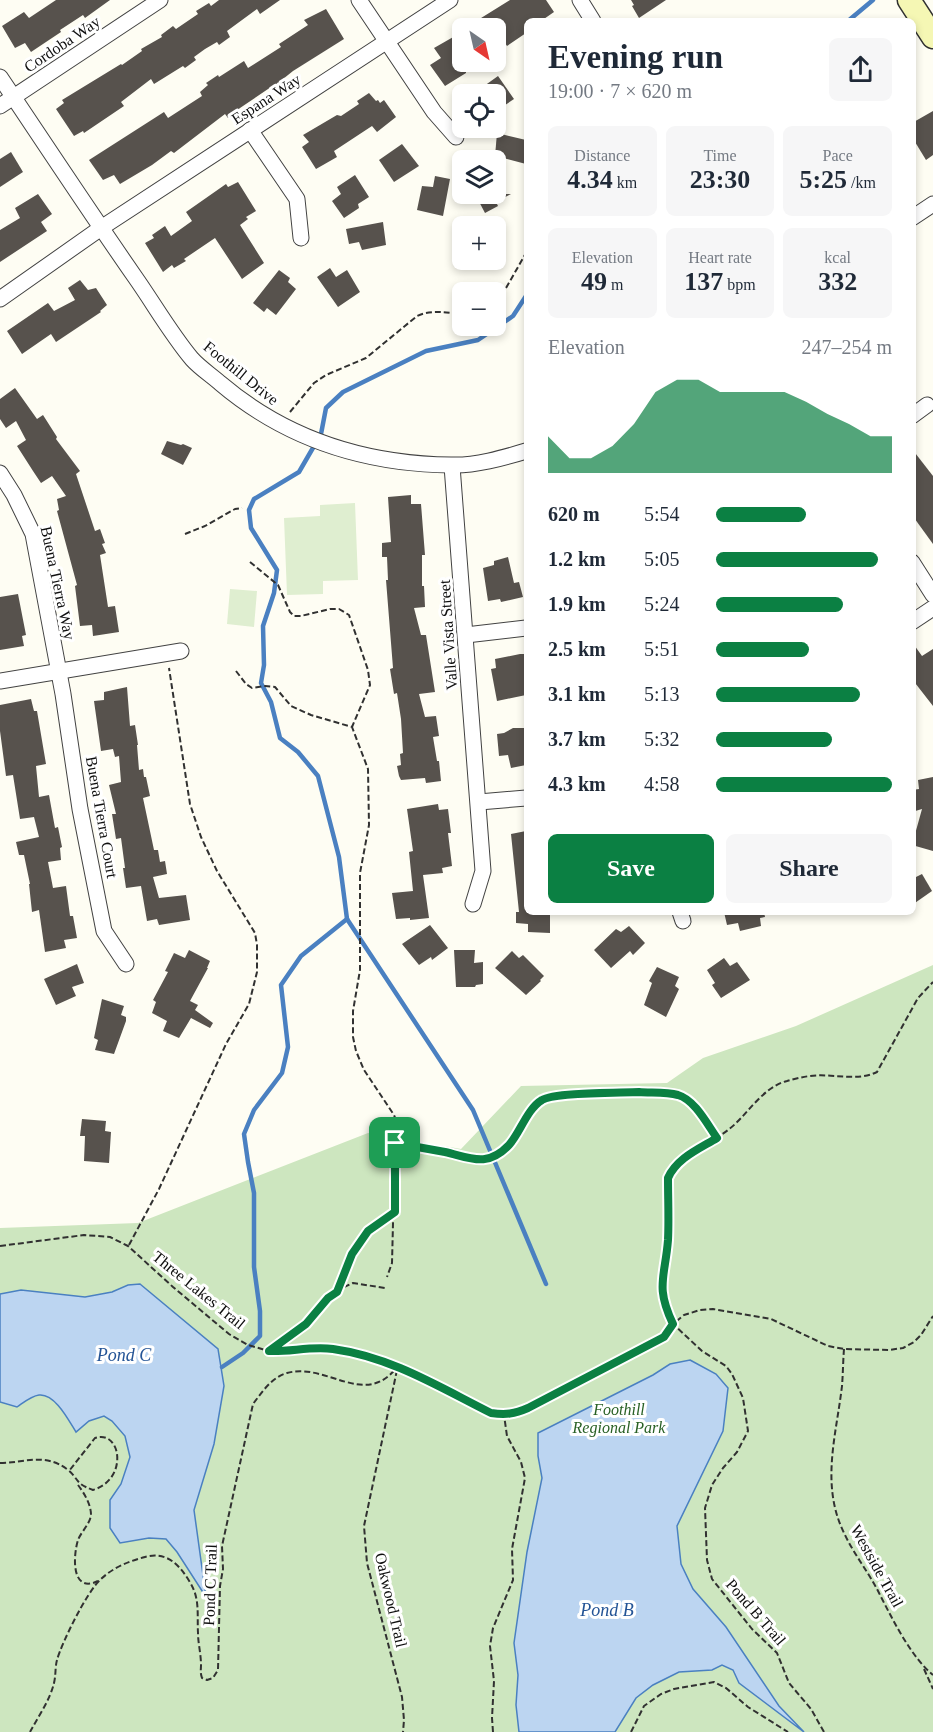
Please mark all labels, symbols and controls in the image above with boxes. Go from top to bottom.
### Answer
street label: Cordoba Way [21,12,104,76]
north arrow [452,18,506,72]
map controls [452,18,506,336]
button: share [829,38,892,101]
text: Evening run [548,39,723,75]
street label: Espana Way [228,70,304,128]
text: 19:00 · 7 × 620 m [548,80,692,102]
button: locate [452,84,506,138]
text: Distance [574,147,630,164]
text: Time [703,147,737,164]
text: Pace [823,147,853,164]
button: layers [452,150,506,204]
text: 4.34 [567,165,613,194]
text: 23:30 [690,165,750,194]
text: 5:25 [799,165,847,194]
text: km [613,174,637,191]
text: /km [847,174,876,191]
button: + [452,216,506,270]
text: Elevation [572,249,633,266]
text: Heart rate [688,249,752,266]
text: kcal [824,249,851,266]
text: 49 [581,267,607,296]
text: 137 [684,267,723,296]
text: 332 [818,267,857,296]
text: m [607,276,624,293]
text: bpm [723,276,756,293]
button: − [452,282,506,336]
text: Elevation [548,336,625,358]
text: 247–254 m [801,336,892,358]
street label: Foothill Drive [200,338,282,408]
text: 620 m [548,503,600,525]
text: 5:54 [644,503,680,525]
street label: Buena Tierra Way [37,525,78,642]
text: 1.2 km [548,548,606,570]
text: 5:05 [644,548,680,570]
street label: Valle Vista Street [436,579,460,691]
text: 1.9 km [548,593,606,615]
text: 5:24 [644,593,680,615]
text: 2.5 km [548,638,606,660]
text: 5:51 [644,638,680,660]
text: 3.1 km [548,683,606,705]
text: 5:13 [644,683,680,705]
text: 3.7 km [548,728,606,750]
text: 5:32 [644,728,680,750]
street label: Buena Tierra Court [83,755,121,880]
text: 4.3 km [548,773,606,795]
text: 4:58 [644,773,680,795]
button: Save [548,834,714,903]
button: Share [726,834,892,903]
pin [369,1117,420,1168]
icon: arrive [378,1126,411,1159]
street label: Three Lakes Trail [149,1248,249,1333]
water label: Pond C [96,1345,152,1365]
park label: Foothill Regional Park [572,1401,666,1437]
street label: Westside Trail [847,1522,907,1611]
street label: Pond C Trail [200,1543,220,1626]
street label: Oakwood Trail [372,1551,410,1649]
street label: Pond B Trail [723,1576,790,1649]
water label: Pond B [579,1600,634,1620]

